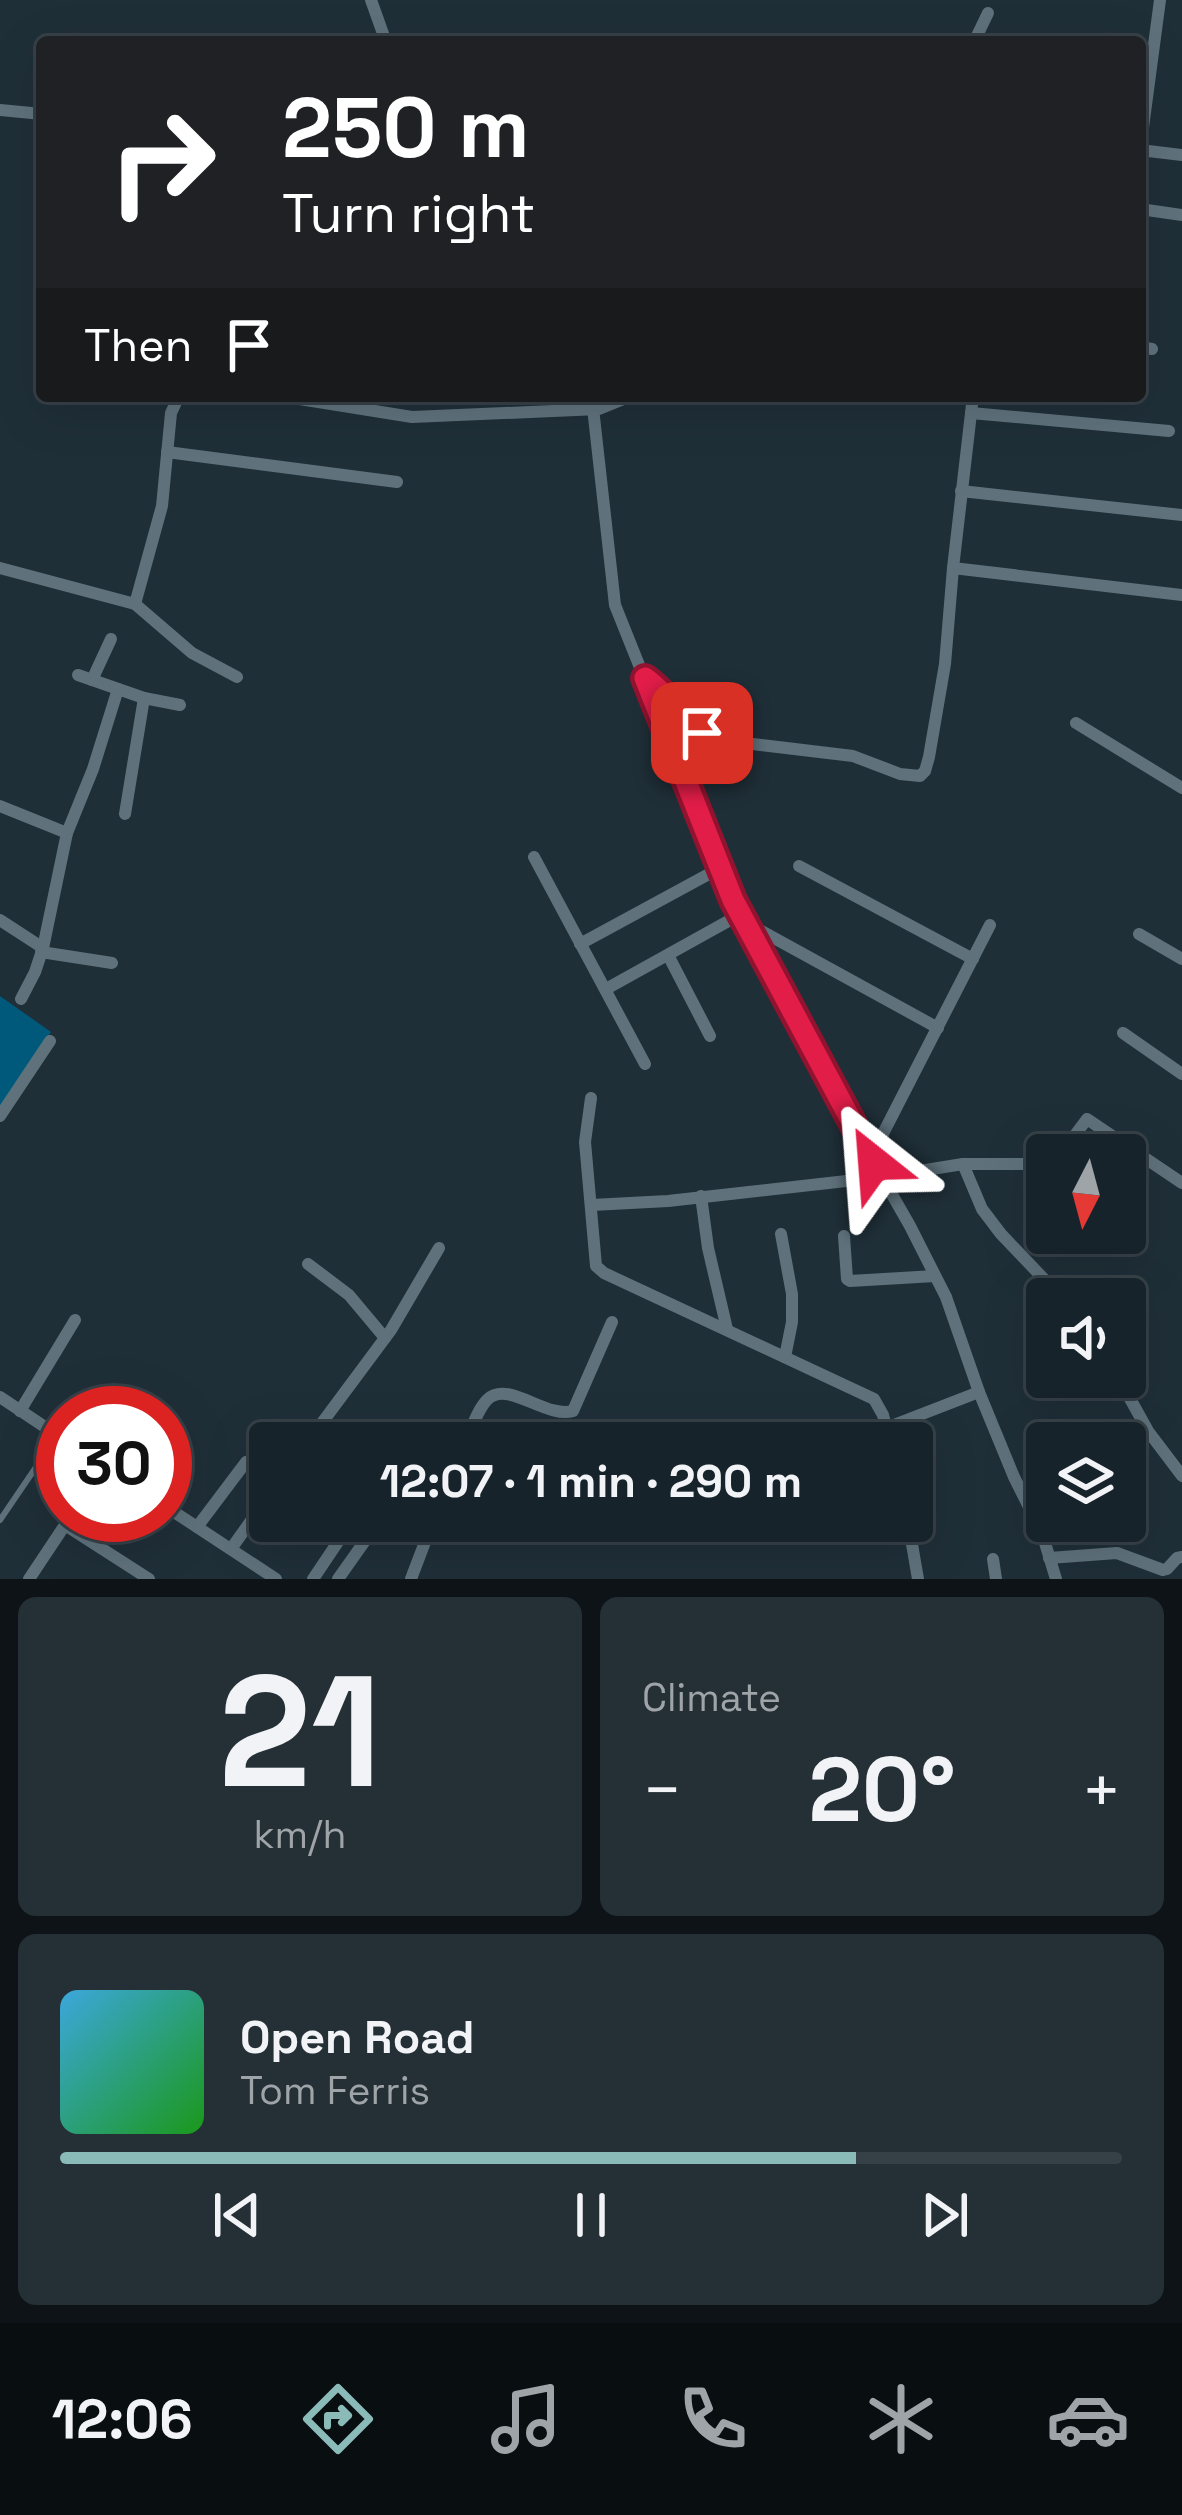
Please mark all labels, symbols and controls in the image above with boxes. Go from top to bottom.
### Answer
text: 250 m [282,74,530,182]
icon: right [84,84,240,240]
text: Turn right [282,179,535,248]
icon: arrive [216,312,282,378]
text: Then [84,317,192,374]
pin [651,682,753,784]
icon: arrive [669,700,735,766]
position arrow [811,1100,937,1226]
north arrow [1026,1134,1146,1254]
map controls [1026,1134,1146,1542]
button: sound [1026,1278,1146,1398]
speed limit sign: 30 [36,1386,192,1542]
button: layers [1026,1422,1146,1542]
text: 12:07 · 1 min · 290 m [380,1453,802,1510]
text: 21 [218,1632,382,1832]
text: Climate [642,1673,781,1722]
text: 20° [808,1732,956,1847]
text: − [642,1748,683,1832]
text: + [1081,1748,1122,1832]
text: km/h [254,1810,346,1859]
text: Open Road [240,2009,475,2066]
text: Tom Ferris [240,2066,430,2115]
icon: previous [204,2182,270,2248]
icon: pause [558,2182,624,2248]
icon: next [912,2182,978,2248]
icon: directions [296,2377,380,2461]
icon: music [484,2377,568,2461]
icon: phone [671,2377,755,2461]
icon: climate [859,2377,943,2461]
icon: car [1046,2377,1130,2461]
text: 12:06 [52,2385,193,2454]

